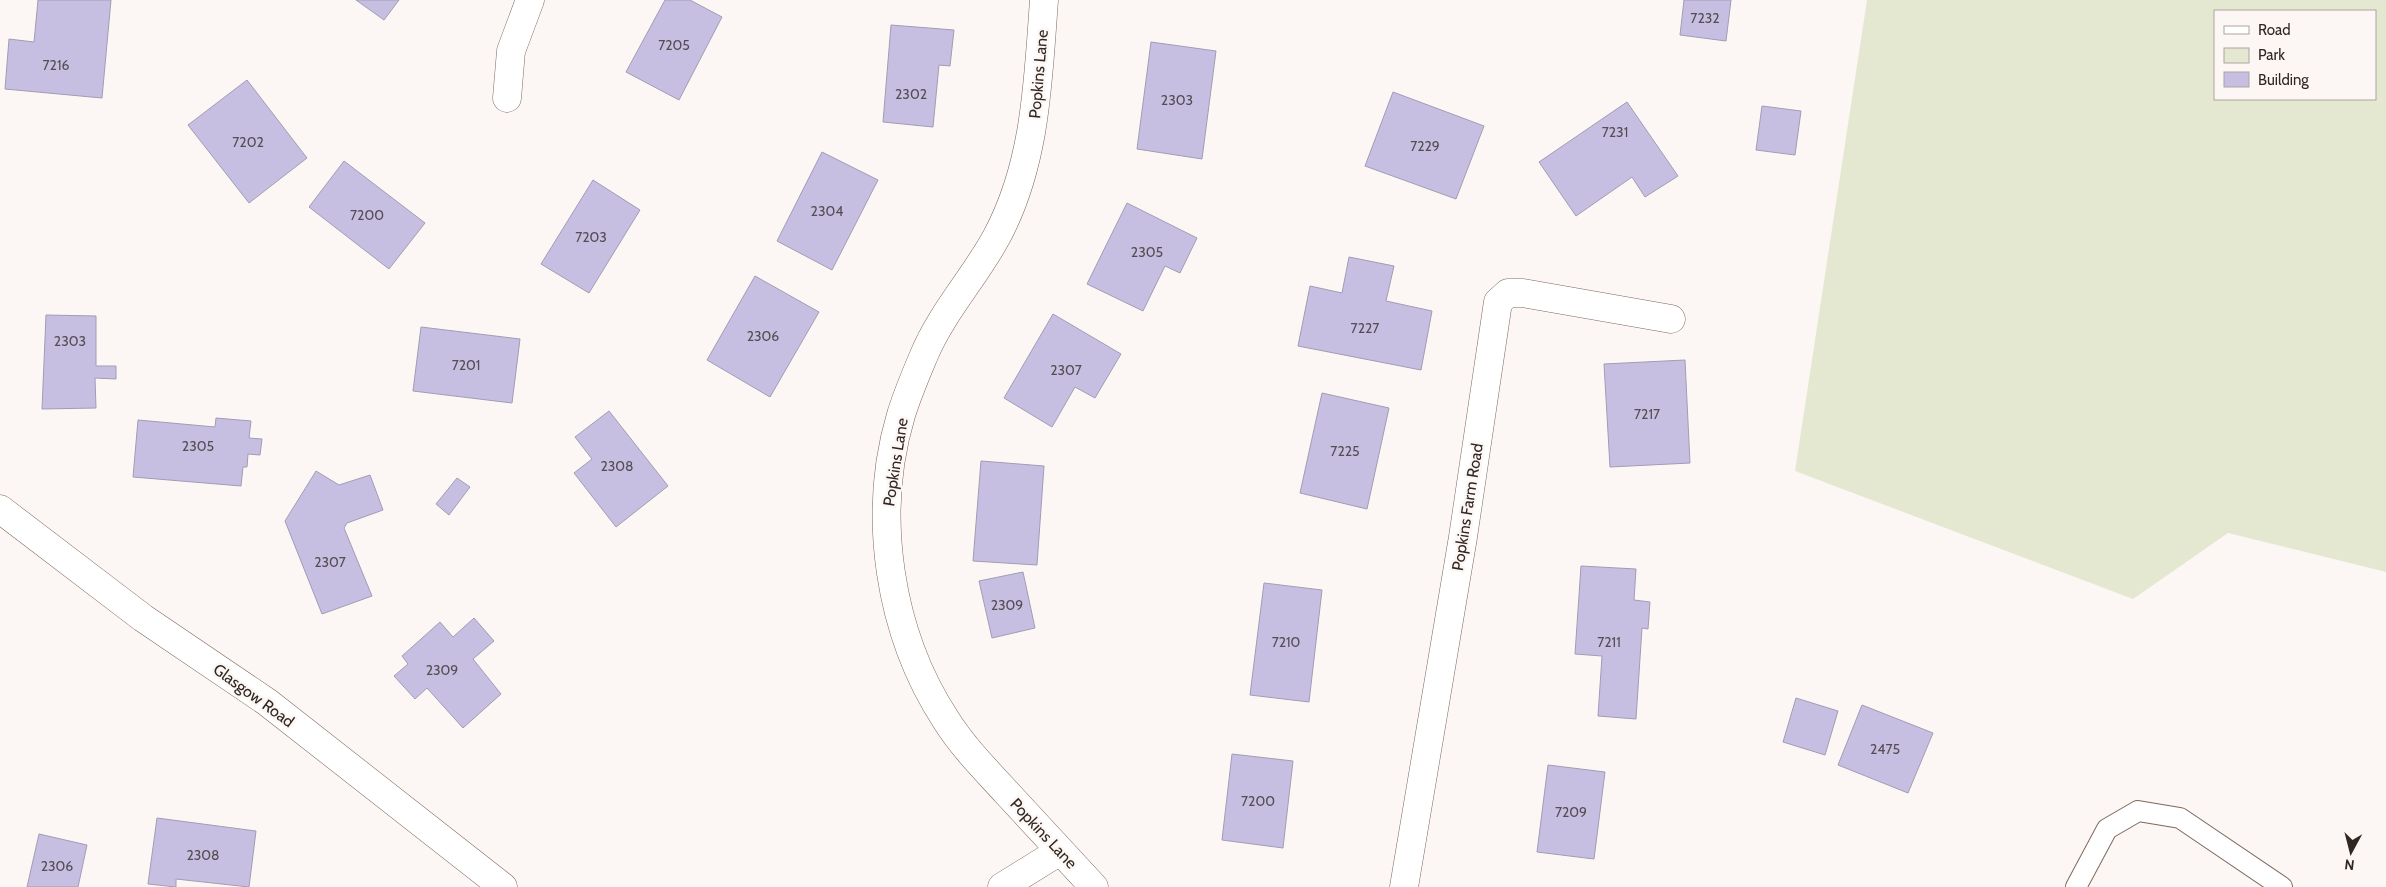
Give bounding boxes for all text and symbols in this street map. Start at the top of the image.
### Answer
house number: 7232 [1690,9,1720,27]
legend [2214,10,2376,100]
text: Road [2258,21,2291,39]
street label: Popkins Lane [1025,29,1052,119]
house number: 7205 [658,36,690,54]
text: Park [2258,46,2285,64]
house number: 7216 [43,56,69,74]
text: Building [2258,71,2309,89]
house number: 2302 [895,85,927,103]
house number: 2303 [1161,91,1193,109]
house number: 7231 [1602,123,1628,141]
house number: 7202 [232,133,264,151]
house number: 7229 [1410,137,1440,155]
house number: 2304 [811,202,843,220]
house number: 7200 [350,206,384,224]
house number: 7203 [575,228,607,246]
house number: 2305 [1131,243,1163,261]
house number: 7227 [1351,319,1379,337]
house number: 2306 [747,327,779,345]
house number: 2303 [54,332,86,350]
house number: 7201 [452,356,480,374]
house number: 2307 [1050,361,1082,379]
house number: 7217 [1634,405,1660,423]
street label: Popkins Lane [879,417,912,508]
house number: 2305 [182,437,214,455]
house number: 7225 [1330,442,1360,460]
street label: Popkins Farm Road [1448,442,1487,572]
house number: 2308 [600,457,634,475]
house number: 2307 [314,553,346,571]
house number: 2309 [991,596,1023,614]
house number: 7210 [1272,633,1301,651]
house number: 7211 [1597,633,1621,651]
street label: Glasgow Road [210,660,298,731]
house number: 2309 [426,661,458,679]
house number: 2475 [1870,740,1900,758]
house number: 7200 [1241,792,1275,810]
street label: Popkins Lane [1006,794,1081,872]
house number: 7209 [1555,803,1587,821]
north arrow [2326,827,2376,877]
house number: 2308 [186,846,220,864]
text: N [2343,855,2355,874]
house number: 2306 [41,857,73,875]

